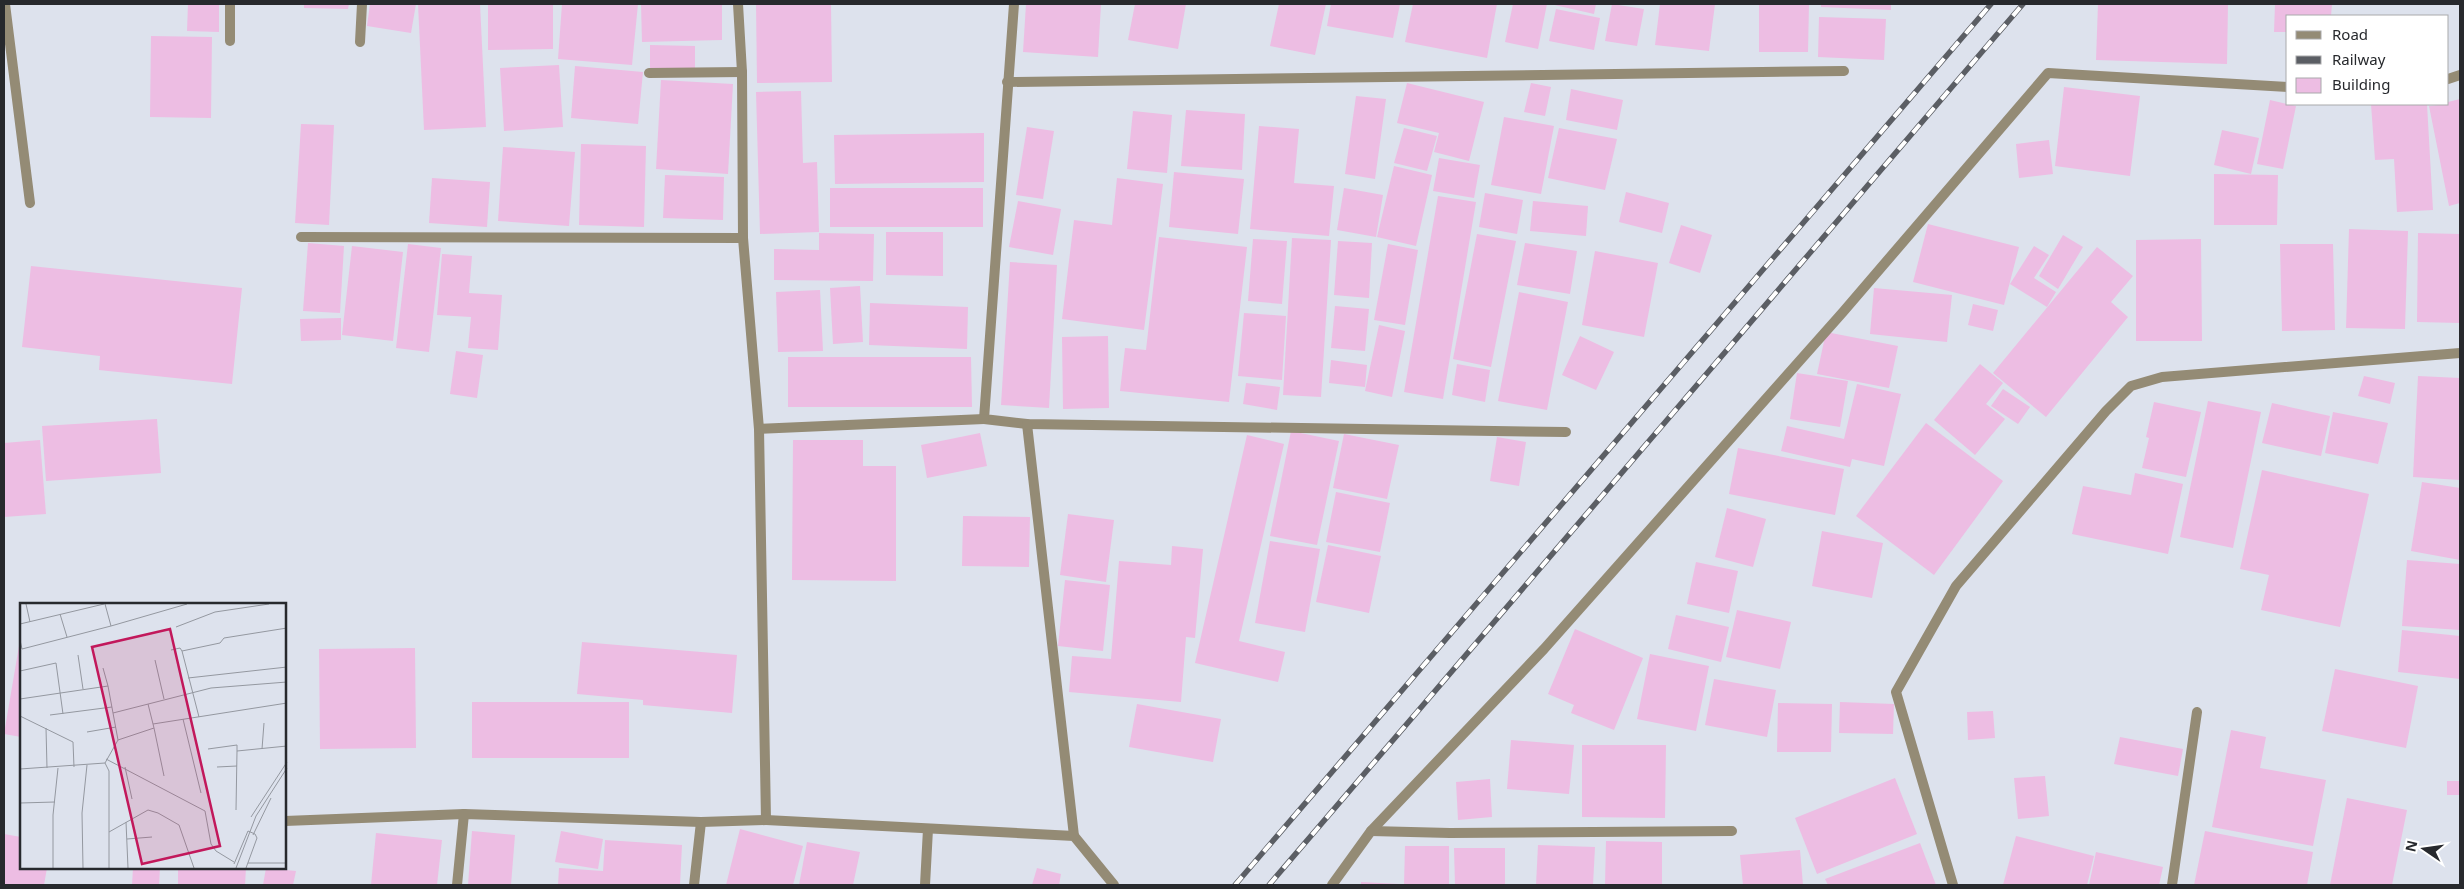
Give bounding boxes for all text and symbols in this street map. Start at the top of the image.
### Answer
legend [2286,15,2449,105]
text: Road [2332,24,2368,44]
text: Railway [2332,49,2386,69]
text: Building [2332,74,2390,94]
inset map [20,603,286,869]
north arrow [2399,824,2449,874]
text: N [2400,838,2421,854]

